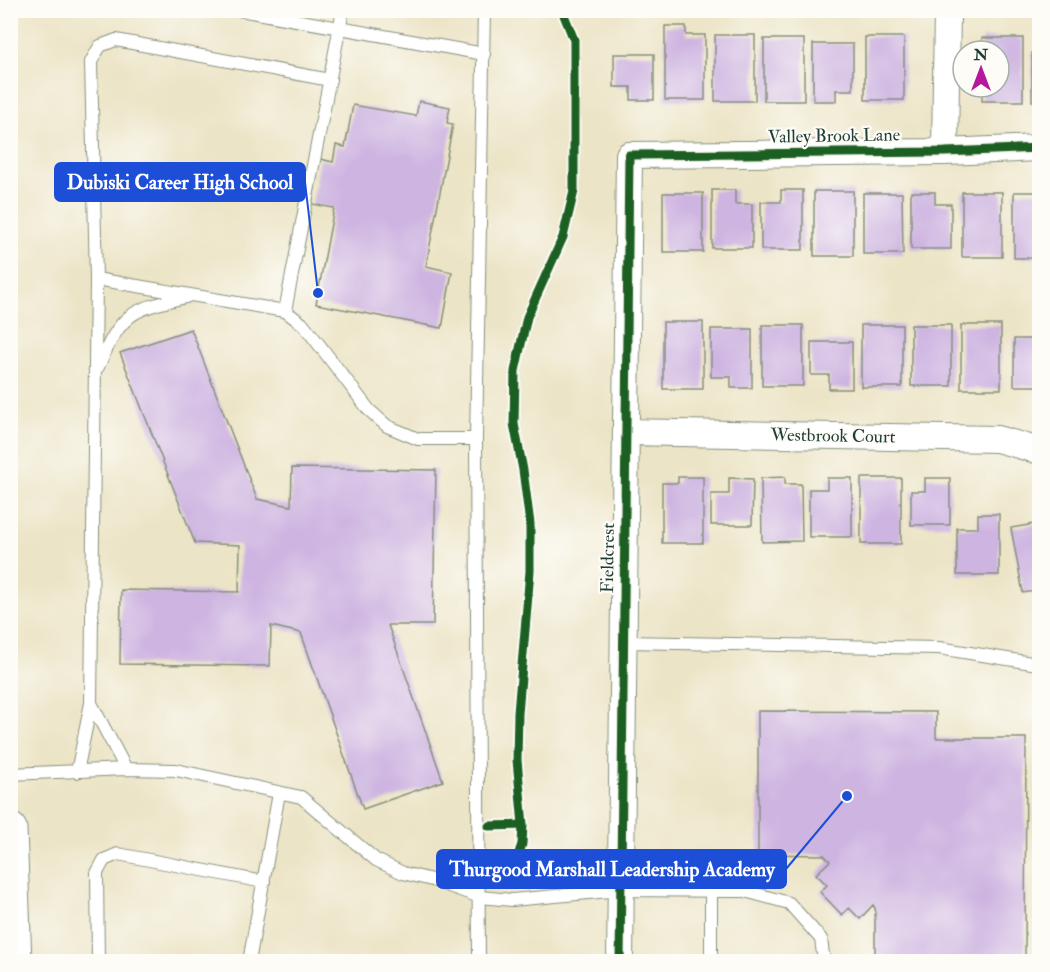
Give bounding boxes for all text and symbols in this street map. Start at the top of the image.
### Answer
north arrow [951,39,1011,99]
text: N [973,45,989,65]
street label: Valley Brook Lane [768,123,901,149]
callout: Dubiski Career High School [55,163,305,201]
text: Dubiski Career High School [67,170,294,196]
street label: Westbrook Court [769,423,896,449]
street label: Fieldcrest [596,523,620,593]
callout: Thurgood Marshall Leadership Academy [437,850,786,888]
text: Thurgood Marshall Leadership Academy [448,857,776,883]

